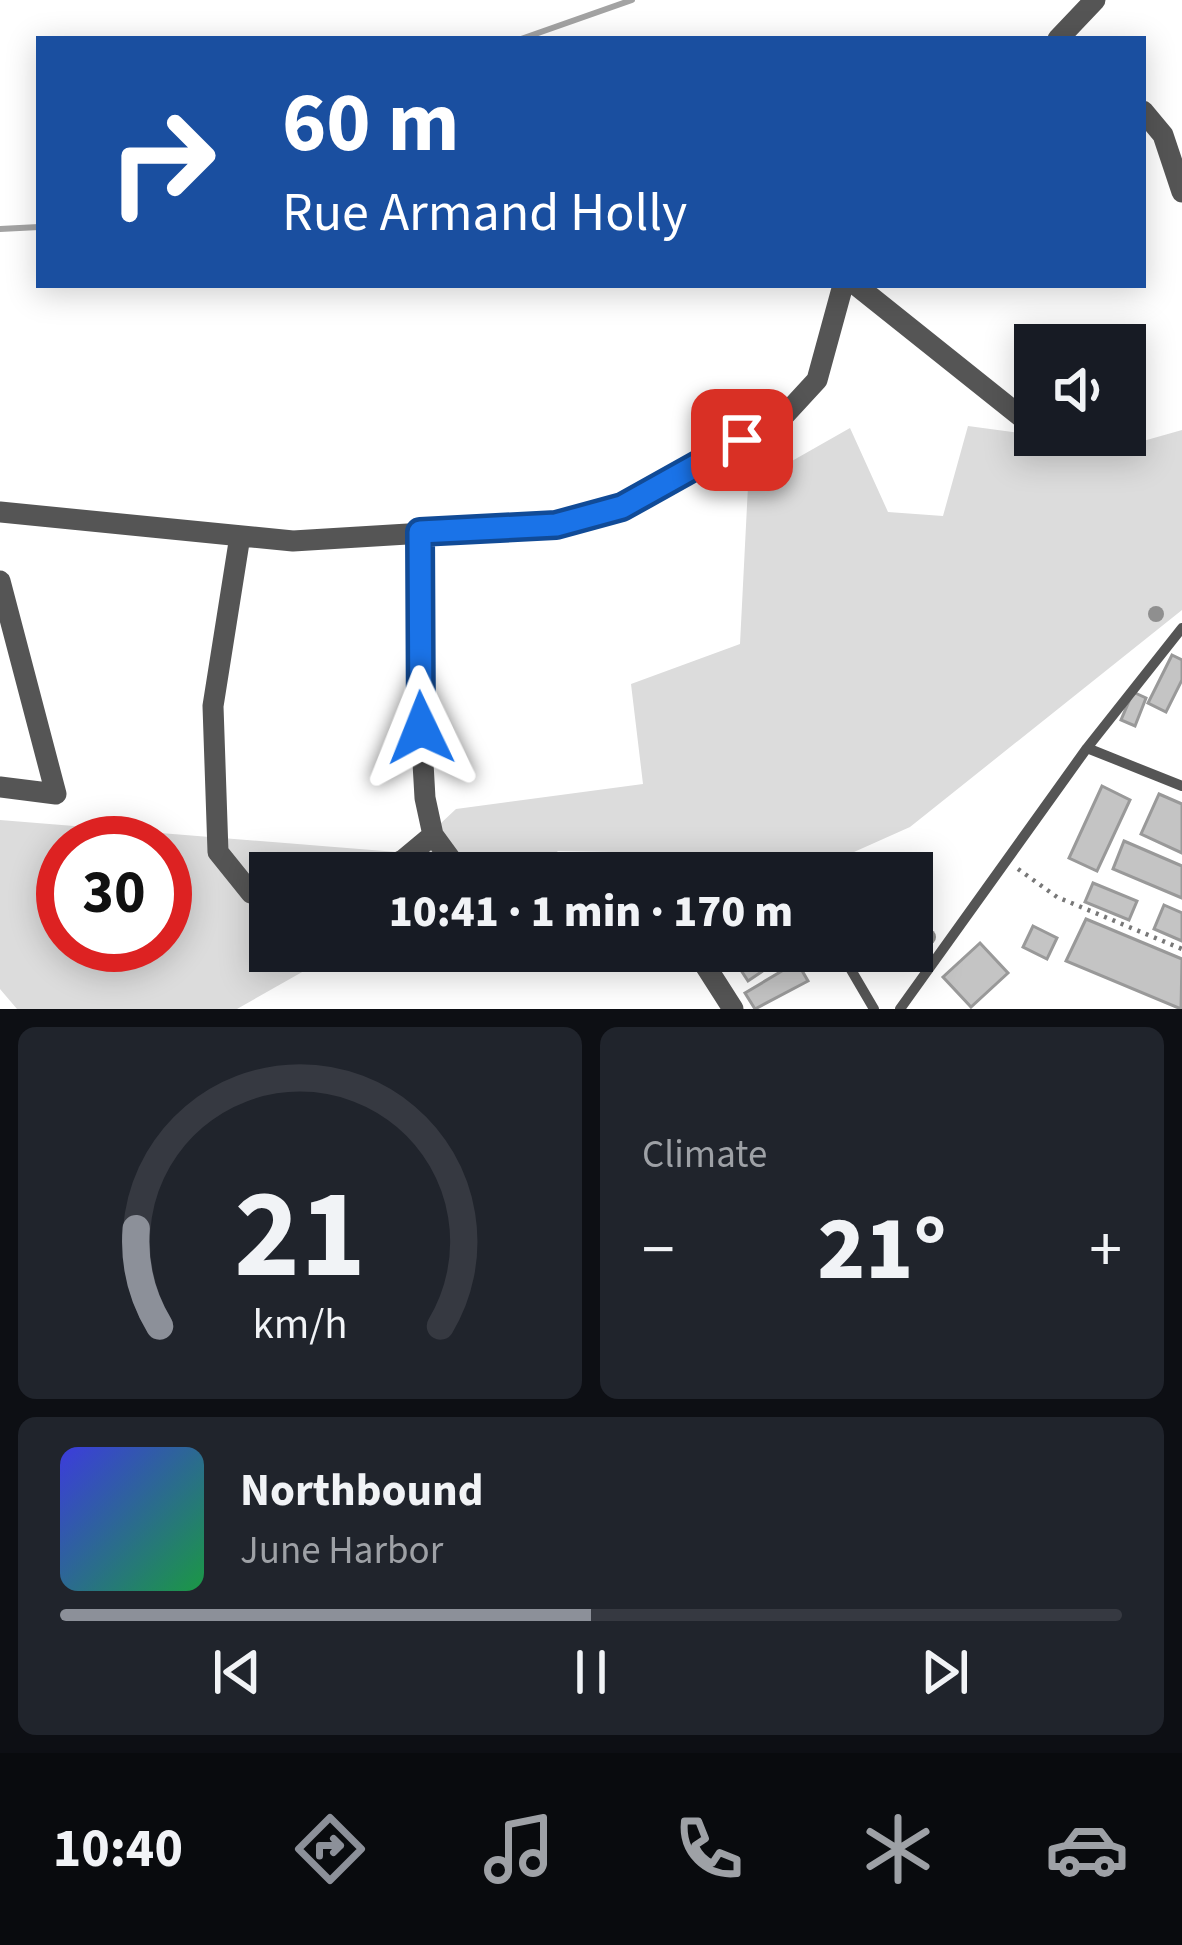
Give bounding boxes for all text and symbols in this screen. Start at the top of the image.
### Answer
text: 60 m [282,64,460,184]
icon: right [84,84,240,240]
text: Rue Armand Holly [282,175,687,252]
map controls [1014,324,1146,456]
button: sound [1014,324,1146,456]
pin [691,389,793,491]
icon: arrive [709,407,775,473]
position arrow [358,665,484,791]
speed limit sign: 30 [36,816,192,972]
text: 10:41 · 1 min · 170 m [389,880,793,944]
text: Climate [642,1127,767,1183]
text: 21 [234,1147,366,1325]
text: 21° [817,1186,947,1314]
text: − [642,1203,675,1297]
text: + [1089,1203,1122,1297]
text: km/h [252,1294,348,1355]
text: Northbound [240,1459,484,1523]
text: June Harbor [240,1523,443,1579]
icon: previous [204,1639,270,1705]
icon: pause [558,1639,624,1705]
icon: next [912,1639,978,1705]
icon: directions [288,1807,372,1891]
icon: music [477,1807,561,1891]
icon: phone [667,1807,751,1891]
icon: climate [856,1807,940,1891]
icon: car [1045,1807,1129,1891]
text: 10:40 [53,1811,183,1888]

